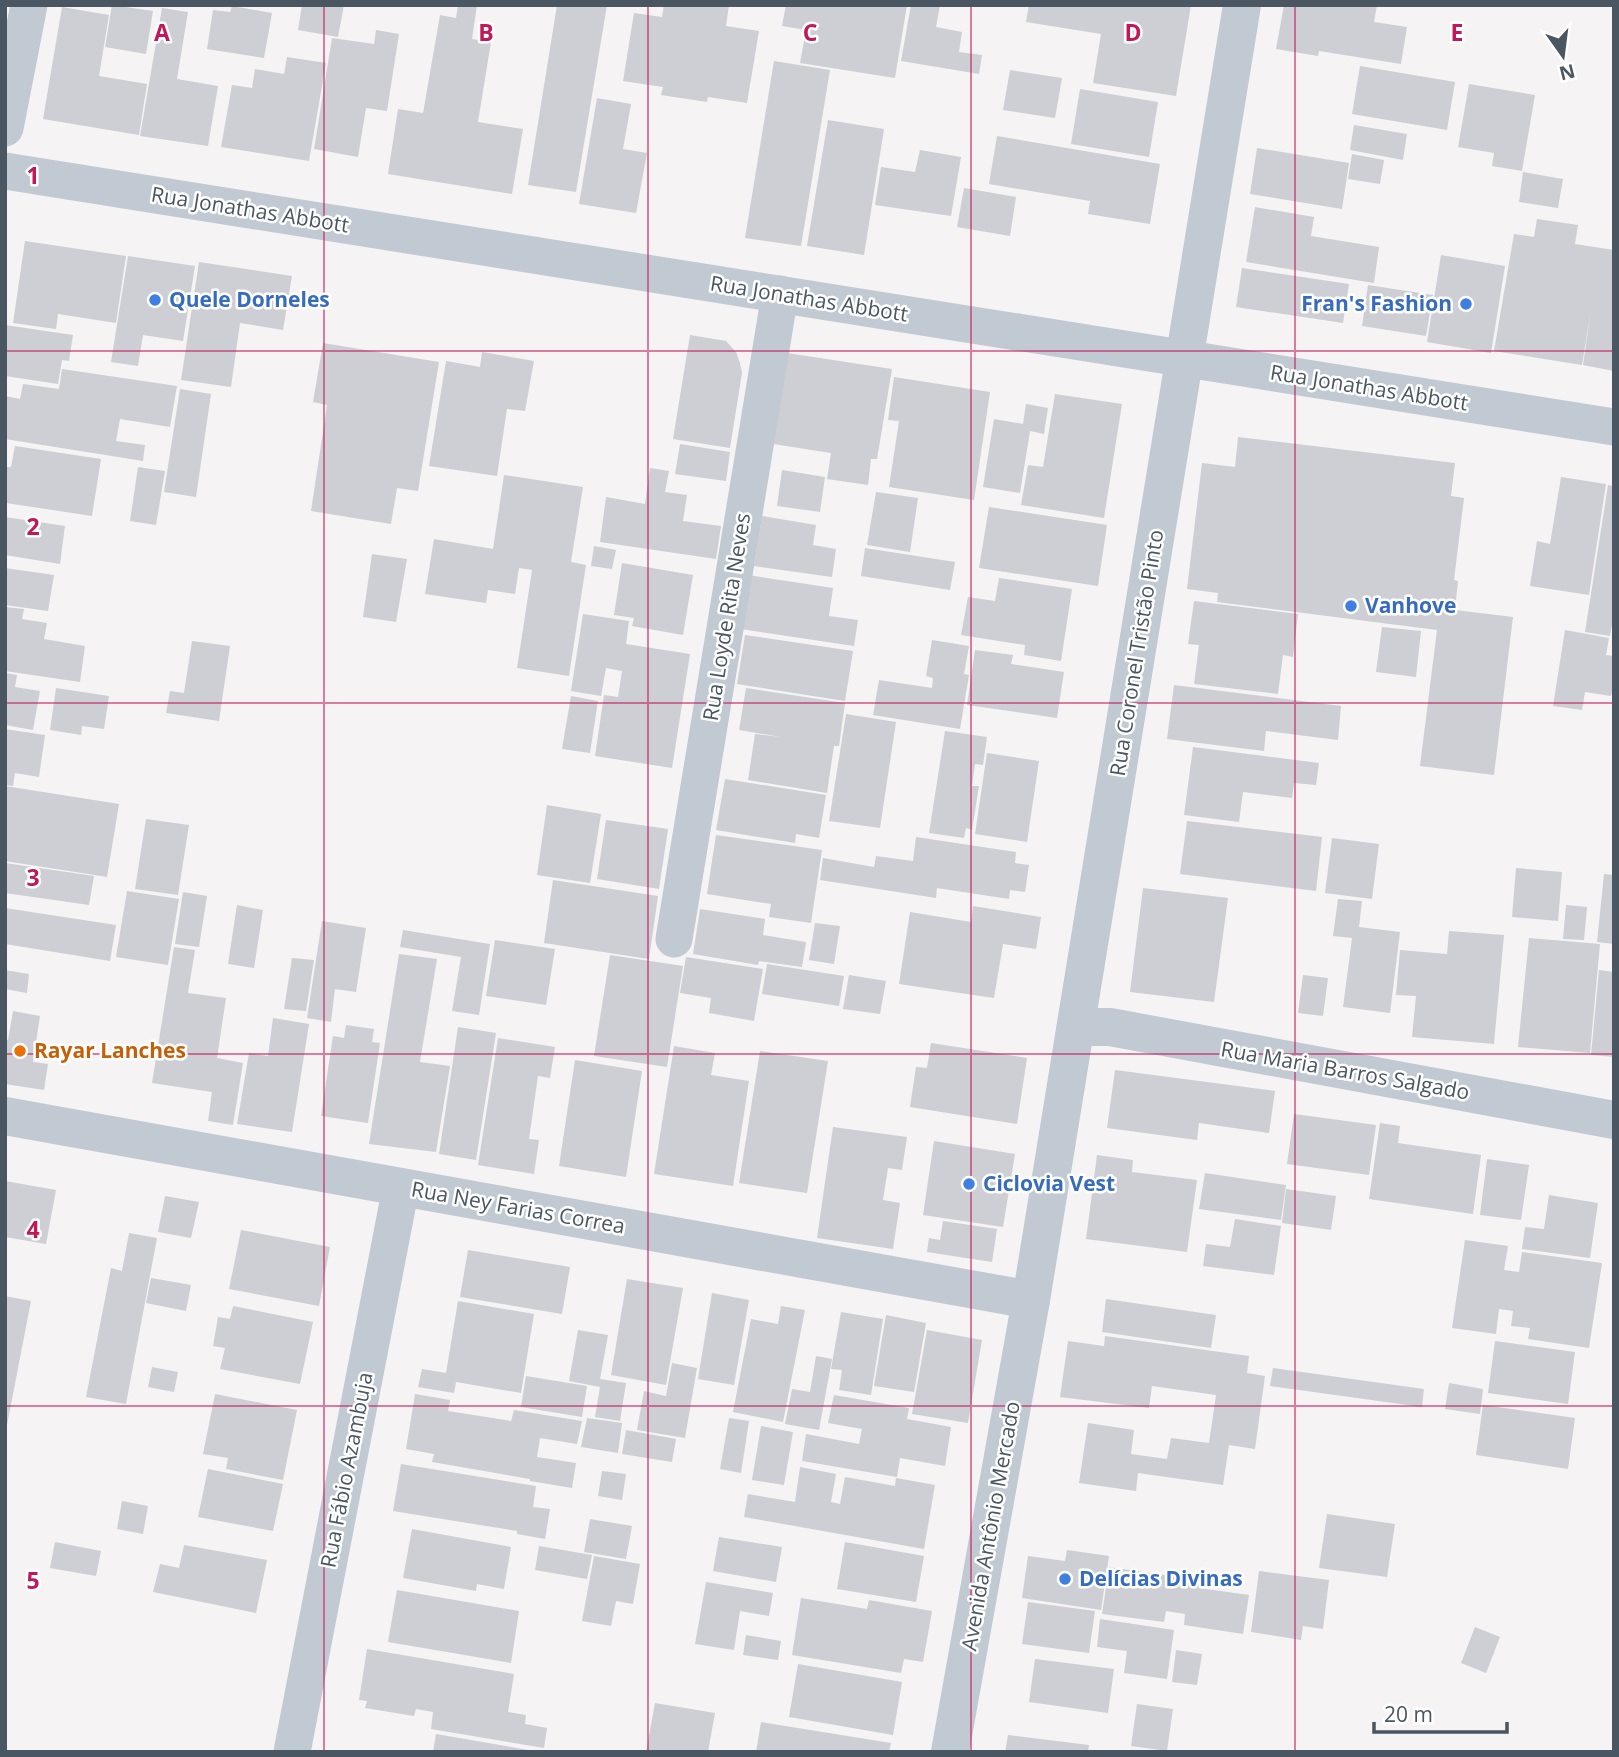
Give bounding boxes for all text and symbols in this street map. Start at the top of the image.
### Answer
text: A [154,16,170,48]
text: B [478,16,494,48]
text: C [803,16,817,48]
text: D [1124,16,1142,48]
text: E [1451,16,1463,48]
north arrow [1528,21,1598,91]
text: N [1556,58,1578,87]
text: 1 [26,159,40,191]
street label: Rua Jonathas Abbott [149,180,351,238]
street label: Rua Jonathas Abbott [708,269,910,327]
place label: Quele Dorneles [169,285,330,313]
place label: Fran's Fashion [1301,289,1452,317]
marker: Quele Dorneles [147,292,163,308]
marker: Fran's Fashion [1458,296,1474,312]
street label: Rua Jonathas Abbott [1268,358,1470,416]
text: 2 [26,510,40,542]
street label: Rua Loyde Rita Neves [696,511,756,723]
street label: Rua Coronel Tristão Pinto [1103,528,1169,778]
place label: Vanhove [1365,591,1456,619]
marker: Vanhove [1343,598,1359,614]
text: 3 [26,861,40,893]
street label: Rua Maria Barros Salgado [1219,1034,1472,1106]
place label: Rayar Lanches [34,1036,186,1064]
marker: Rayar Lanches [12,1043,28,1059]
place label: Ciclovia Vest [983,1169,1115,1197]
street label: Rua Ney Farias Correa [409,1174,627,1240]
marker: Ciclovia Vest [961,1176,977,1192]
text: 4 [26,1213,40,1245]
street label: Rua Fábio Azambuja [313,1370,379,1570]
street label: Avenida Antônio Mercado [954,1399,1026,1653]
text: 5 [26,1564,40,1596]
place label: Delícias Divinas [1079,1564,1243,1592]
marker: Delícias Divinas [1057,1571,1073,1587]
scale bar [1374,1690,1507,1734]
text: 20 m [1384,1700,1433,1728]

